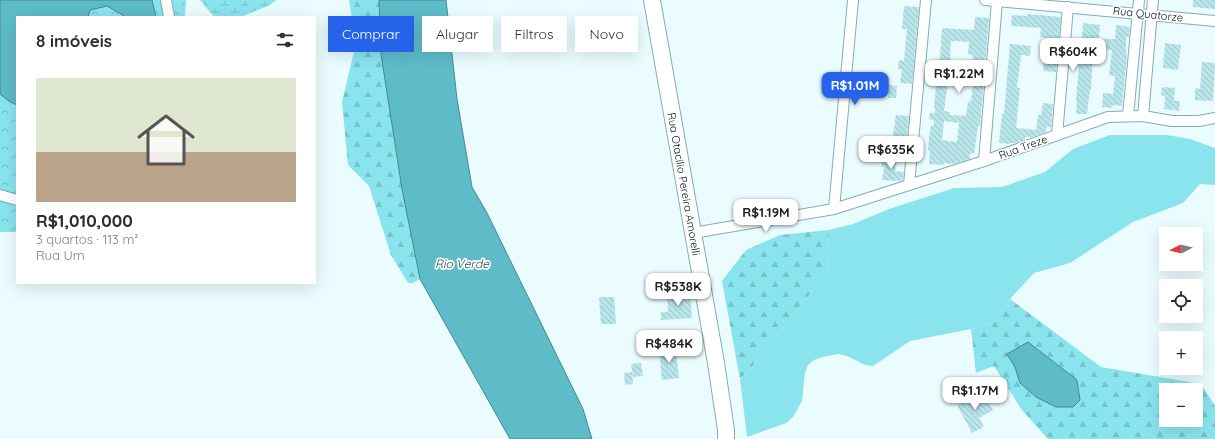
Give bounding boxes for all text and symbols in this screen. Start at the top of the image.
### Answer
street label: Rua Quatorze [1112,3,1184,25]
chip: Comprar [328,16,414,52]
chip: Alugar [422,16,493,52]
chip: Filtros [501,16,567,52]
chip: Novo [575,16,638,52]
icon: filters [274,29,296,51]
text: 8 imóveis [36,30,112,51]
pin: R$604K [1040,38,1106,72]
text: R$604K [1049,43,1097,59]
pin: R$1.22M [922,60,996,94]
text: R$1.22M [934,65,984,81]
pin: R$1.01M [818,72,892,106]
text: R$1.01M [831,77,879,93]
icon: home [130,104,202,176]
street label: Rua Otacilio Pereira Amorelli [665,111,703,257]
street label: Rua Treze [997,132,1049,162]
pin: R$635K [858,136,924,170]
text: R$635K [868,141,914,157]
pin: R$1.19M [729,199,803,233]
text: R$1.19M [742,204,790,220]
text: R$1,010,000 [36,210,133,231]
north arrow [1159,227,1203,271]
map controls [1159,227,1203,427]
text: 3 quartos · 113 m² [36,231,138,247]
text: Rua Um [36,247,85,263]
water label: Rio Verde [435,256,490,271]
pin: R$538K [645,273,711,307]
text: R$538K [655,278,701,294]
button: locate [1159,279,1203,323]
pin: R$484K [636,330,702,364]
button: + [1159,331,1203,375]
text: R$484K [645,335,693,351]
pin: R$1.17M [938,377,1012,411]
text: R$1.17M [951,382,999,398]
button: − [1159,383,1203,427]

